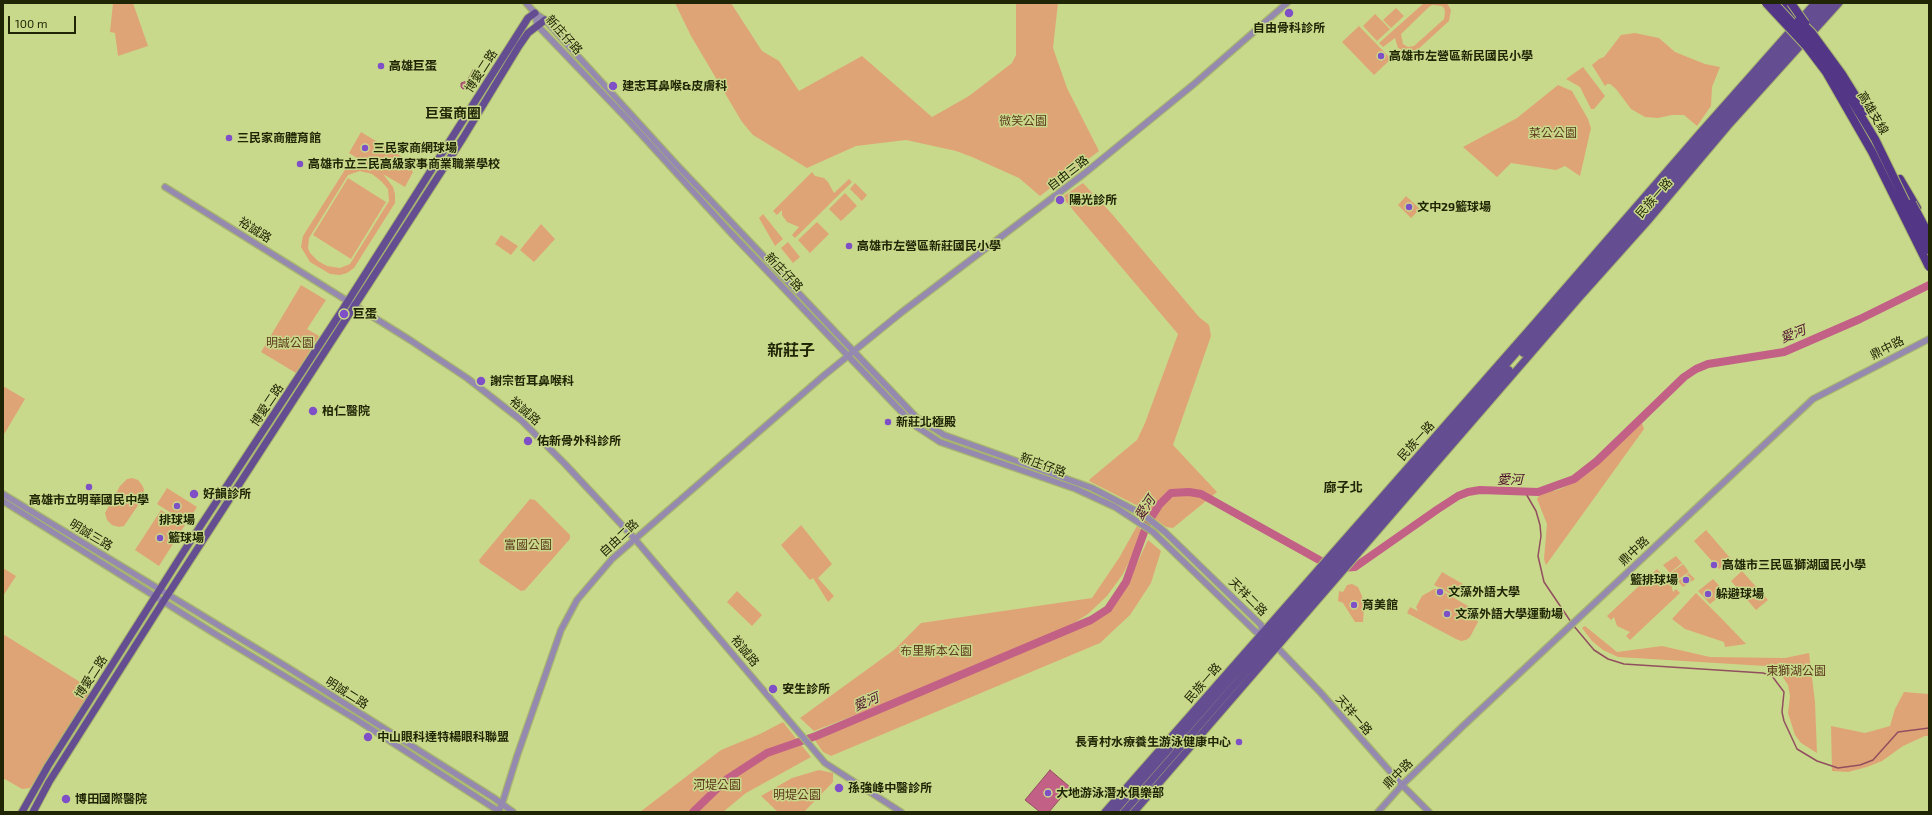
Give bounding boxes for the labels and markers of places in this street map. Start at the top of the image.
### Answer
marker: 自由骨科診所 [1283,7,1295,19]
place label: 自由骨科診所 [1253,21,1325,35]
place label: 高雄市左營區新民國民小學 [1389,49,1533,63]
marker: 高雄市左營區新民國民小學 [1376,51,1386,61]
place label: 高雄巨蛋 [389,59,437,73]
marker: 高雄巨蛋 [376,61,386,71]
place label: 建志耳鼻喉&皮膚科 [622,79,727,93]
marker: 建志耳鼻喉&皮膚科 [607,80,619,92]
place label: 三民家商體育館 [237,131,321,145]
marker: 三民家商體育館 [224,133,234,143]
place label: 三民家商網球場 [373,141,457,155]
marker: 三民家商網球場 [360,143,370,153]
place label: 高雄市立三民高級家事商業職業學校 [308,157,500,171]
marker: 高雄市立三民高級家事商業職業學校 [295,159,305,169]
place label: 陽光診所 [1069,193,1117,207]
marker: 陽光診所 [1054,194,1066,206]
place label: 文中29籃球場 [1417,200,1491,214]
marker: 文中29籃球場 [1404,202,1414,212]
place label: 高雄市左營區新莊國民小學 [857,239,1001,253]
marker: 高雄市左營區新莊國民小學 [844,241,854,251]
place label: 巨蛋 [353,307,377,321]
marker: 巨蛋 [338,308,350,320]
place label: 謝宗哲耳鼻喉科 [490,374,574,388]
marker: 謝宗哲耳鼻喉科 [475,375,487,387]
place label: 柏仁醫院 [322,404,370,418]
marker: 柏仁醫院 [307,405,319,417]
place label: 新莊北極殿 [896,415,956,429]
marker: 新莊北極殿 [883,417,893,427]
place label: 佑新骨外科診所 [537,434,621,448]
marker: 佑新骨外科診所 [522,435,534,447]
marker: 高雄市立明華國民中學 [84,482,94,492]
place label: 好韻診所 [203,487,251,501]
marker: 好韻診所 [188,488,200,500]
place label: 高雄市立明華國民中學 [29,493,149,507]
marker: 排球場 [172,501,182,511]
place label: 排球場 [159,513,195,527]
place label: 籃球場 [168,531,204,545]
marker: 籃球場 [155,533,165,543]
place label: 高雄市三民區獅湖國民小學 [1722,558,1866,572]
marker: 高雄市三民區獅湖國民小學 [1709,560,1719,570]
place label: 籃排球場 [1630,573,1678,587]
marker: 籃排球場 [1681,575,1691,585]
place label: 文藻外語大學 [1448,585,1520,599]
marker: 文藻外語大學 [1435,587,1445,597]
place label: 躲避球場 [1716,587,1764,601]
marker: 躲避球場 [1703,589,1713,599]
place label: 育美館 [1362,598,1398,612]
marker: 育美館 [1349,600,1359,610]
place label: 文藻外語大學運動場 [1455,607,1563,621]
marker: 文藻外語大學運動場 [1442,609,1452,619]
place label: 安生診所 [782,682,830,696]
marker: 安生診所 [767,683,779,695]
place label: 中山眼科達特楊眼科聯盟 [377,730,509,744]
marker: 中山眼科達特楊眼科聯盟 [362,731,374,743]
place label: 長青村水療養生游泳健康中心 [1075,735,1231,749]
marker: 長青村水療養生游泳健康中心 [1234,737,1244,747]
place label: 孫強峰中醫診所 [848,781,932,795]
marker: 孫強峰中醫診所 [833,782,845,794]
place label: 大地游泳潛水俱樂部 [1056,786,1164,800]
marker: 大地游泳潛水俱樂部 [1043,788,1053,798]
place label: 博田國際醫院 [75,792,147,806]
marker: 博田國際醫院 [60,793,72,805]

